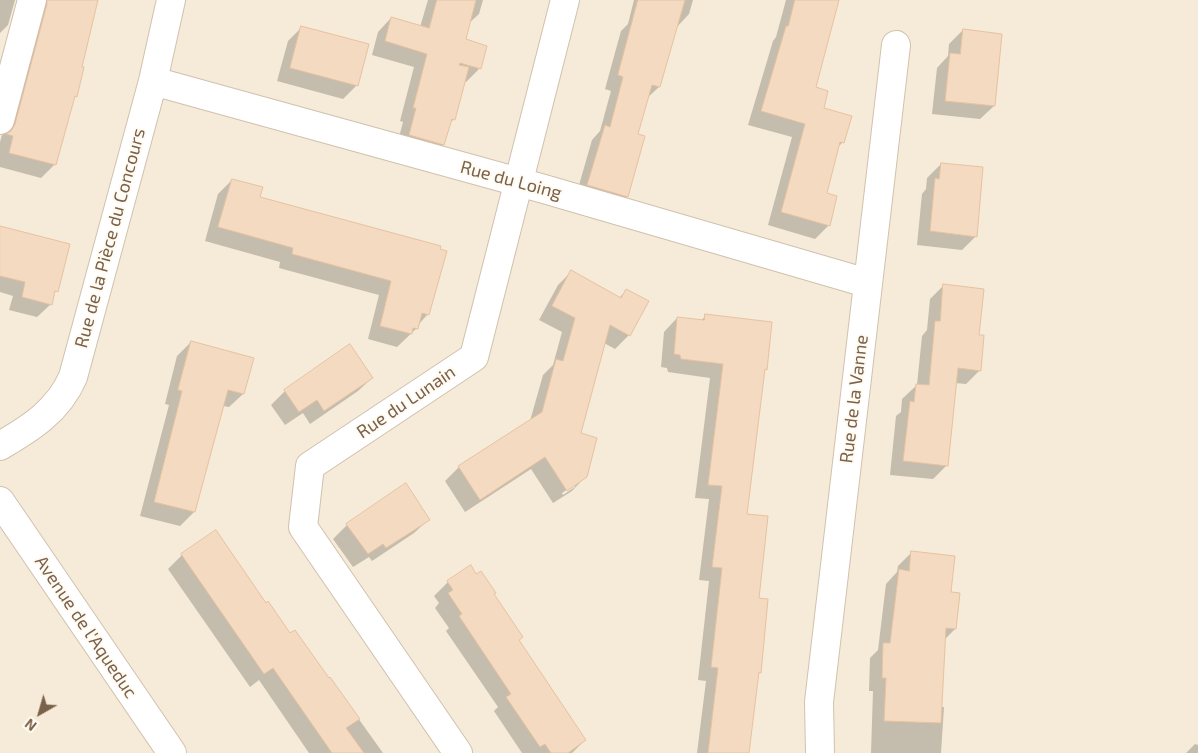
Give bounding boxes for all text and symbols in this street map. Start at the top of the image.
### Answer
street label: Rue de la Pièce du Concours [70,126,150,350]
street label: Rue du Loing [458,156,564,204]
street label: Rue de la Vanne [835,334,873,464]
street label: Rue du Lunain [353,361,459,443]
street label: Avenue de l'Aqueduc [30,552,142,702]
north arrow [15,688,65,738]
text: N [21,715,40,735]

